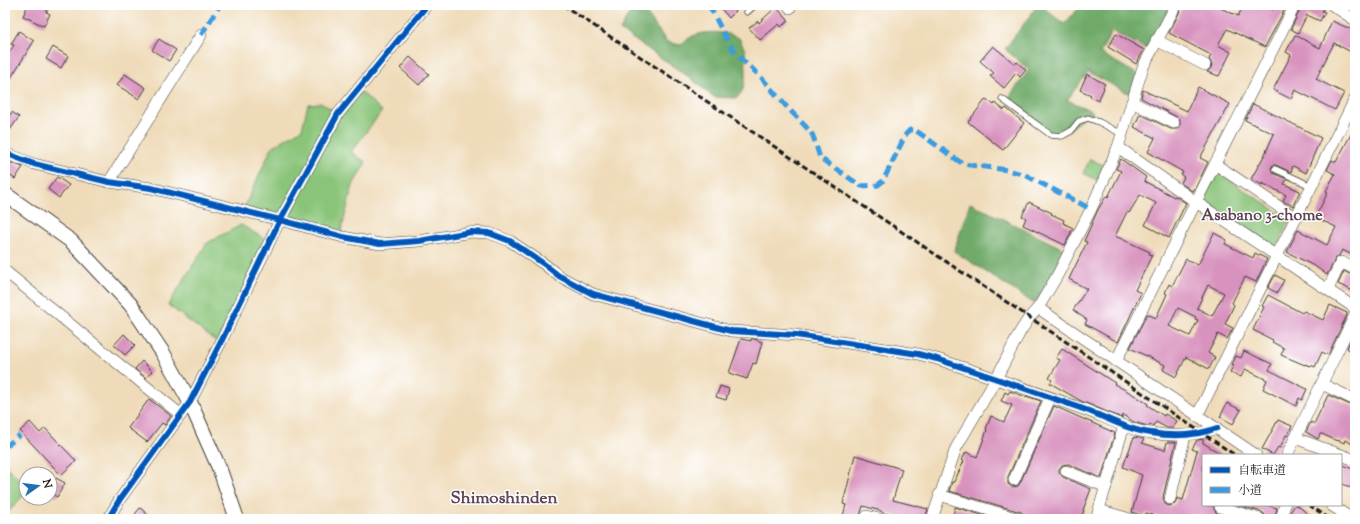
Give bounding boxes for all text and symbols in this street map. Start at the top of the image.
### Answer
district label: Asabano 3-chome [1201,205,1323,228]
legend [1202,454,1342,506]
text: 自転車道 [1238,462,1286,480]
north arrow [18,466,58,506]
text: N [38,477,56,490]
text: 小道 [1238,482,1262,500]
district label: Shimoshinden [451,487,558,511]

